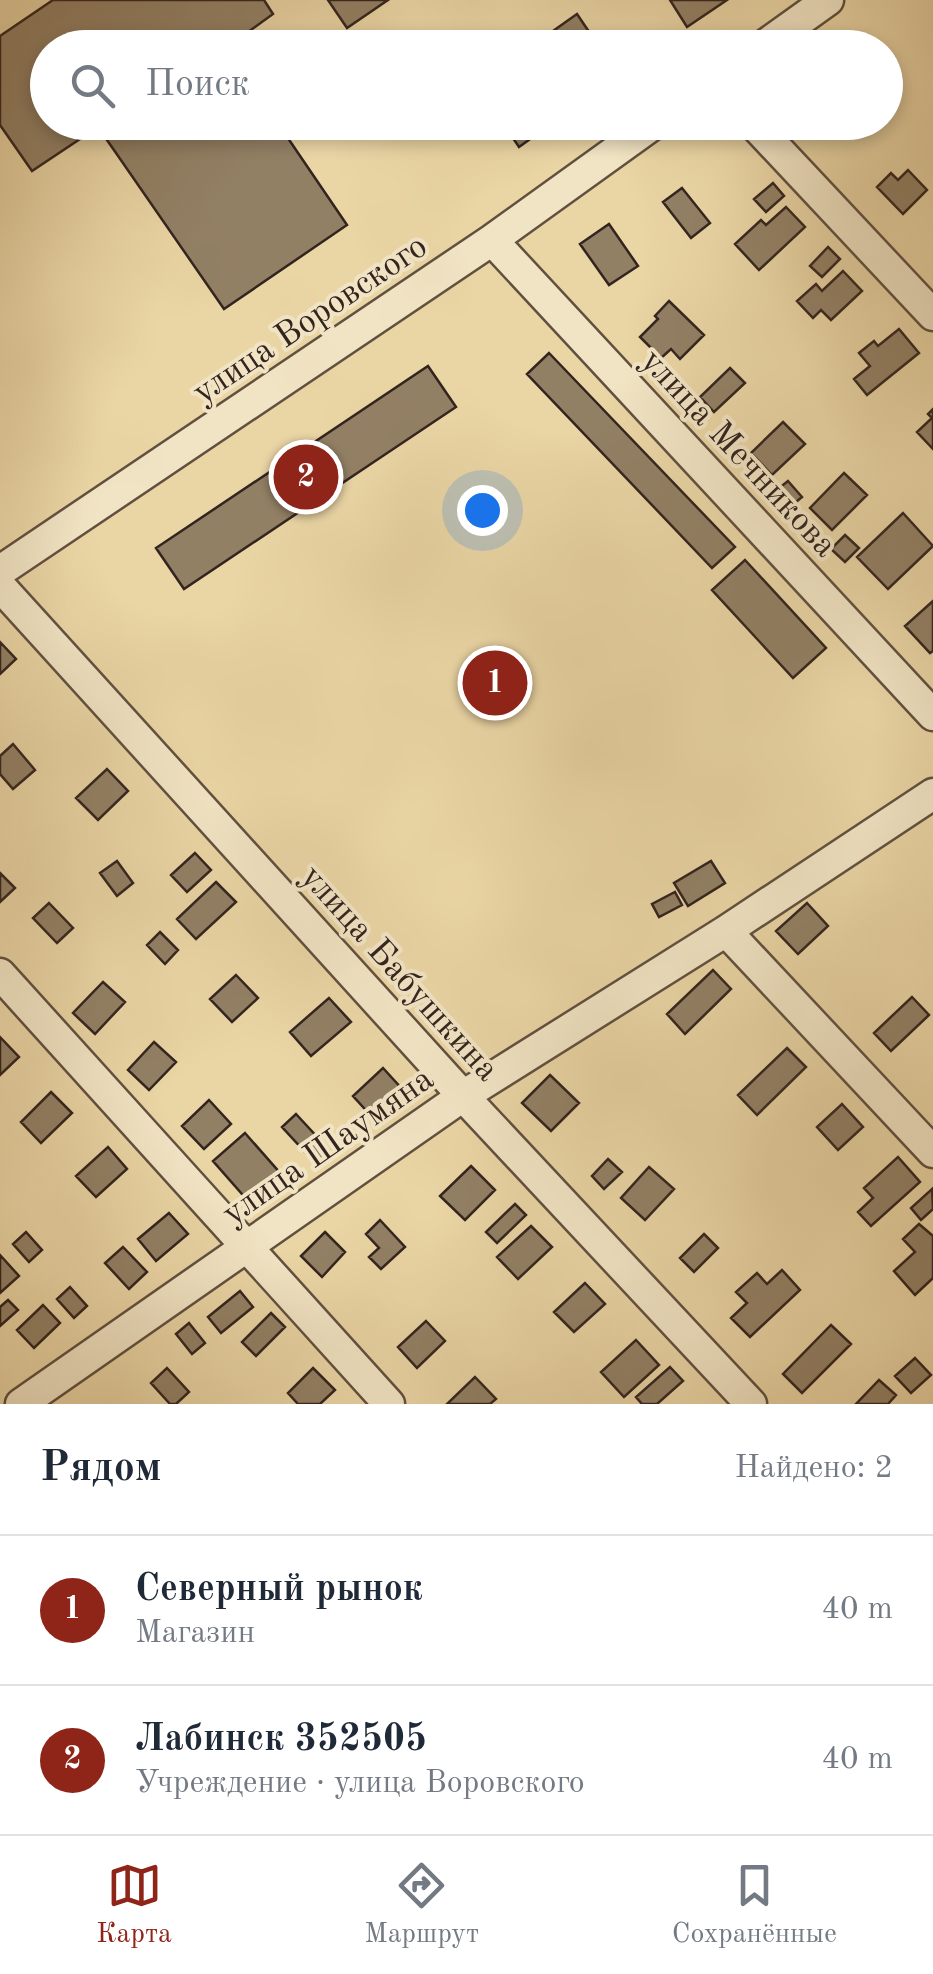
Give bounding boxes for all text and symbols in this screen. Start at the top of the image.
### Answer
search box [30,30,903,140]
icon: search [65,58,120,113]
text: Поиск [145,66,250,104]
street label: улица Воровского [187,229,434,411]
street label: улица Мечникова [634,343,843,564]
pin: 2 [274,440,338,514]
your location [457,485,508,536]
pin: 1 [462,646,528,720]
street label: улица Бабушкина [294,859,505,1088]
street label: улица Шаумяна [217,1061,440,1233]
text: Рядом [40,1448,162,1490]
text: Найдено: 2 [734,1453,893,1485]
text: Северный рынок [135,1571,423,1609]
text: 1 [63,1594,82,1626]
text: 40 m [822,1594,893,1626]
text: Магазин [135,1618,255,1650]
text: Лабинск 352505 [135,1721,427,1759]
text: 2 [63,1744,82,1776]
text: 40 m [822,1744,893,1776]
text: Учреждение · улица Воровского [135,1768,585,1800]
tab: Карта [96,1858,172,1953]
tab: Маршрут [364,1858,479,1953]
tab: Сохранённые [672,1858,837,1953]

